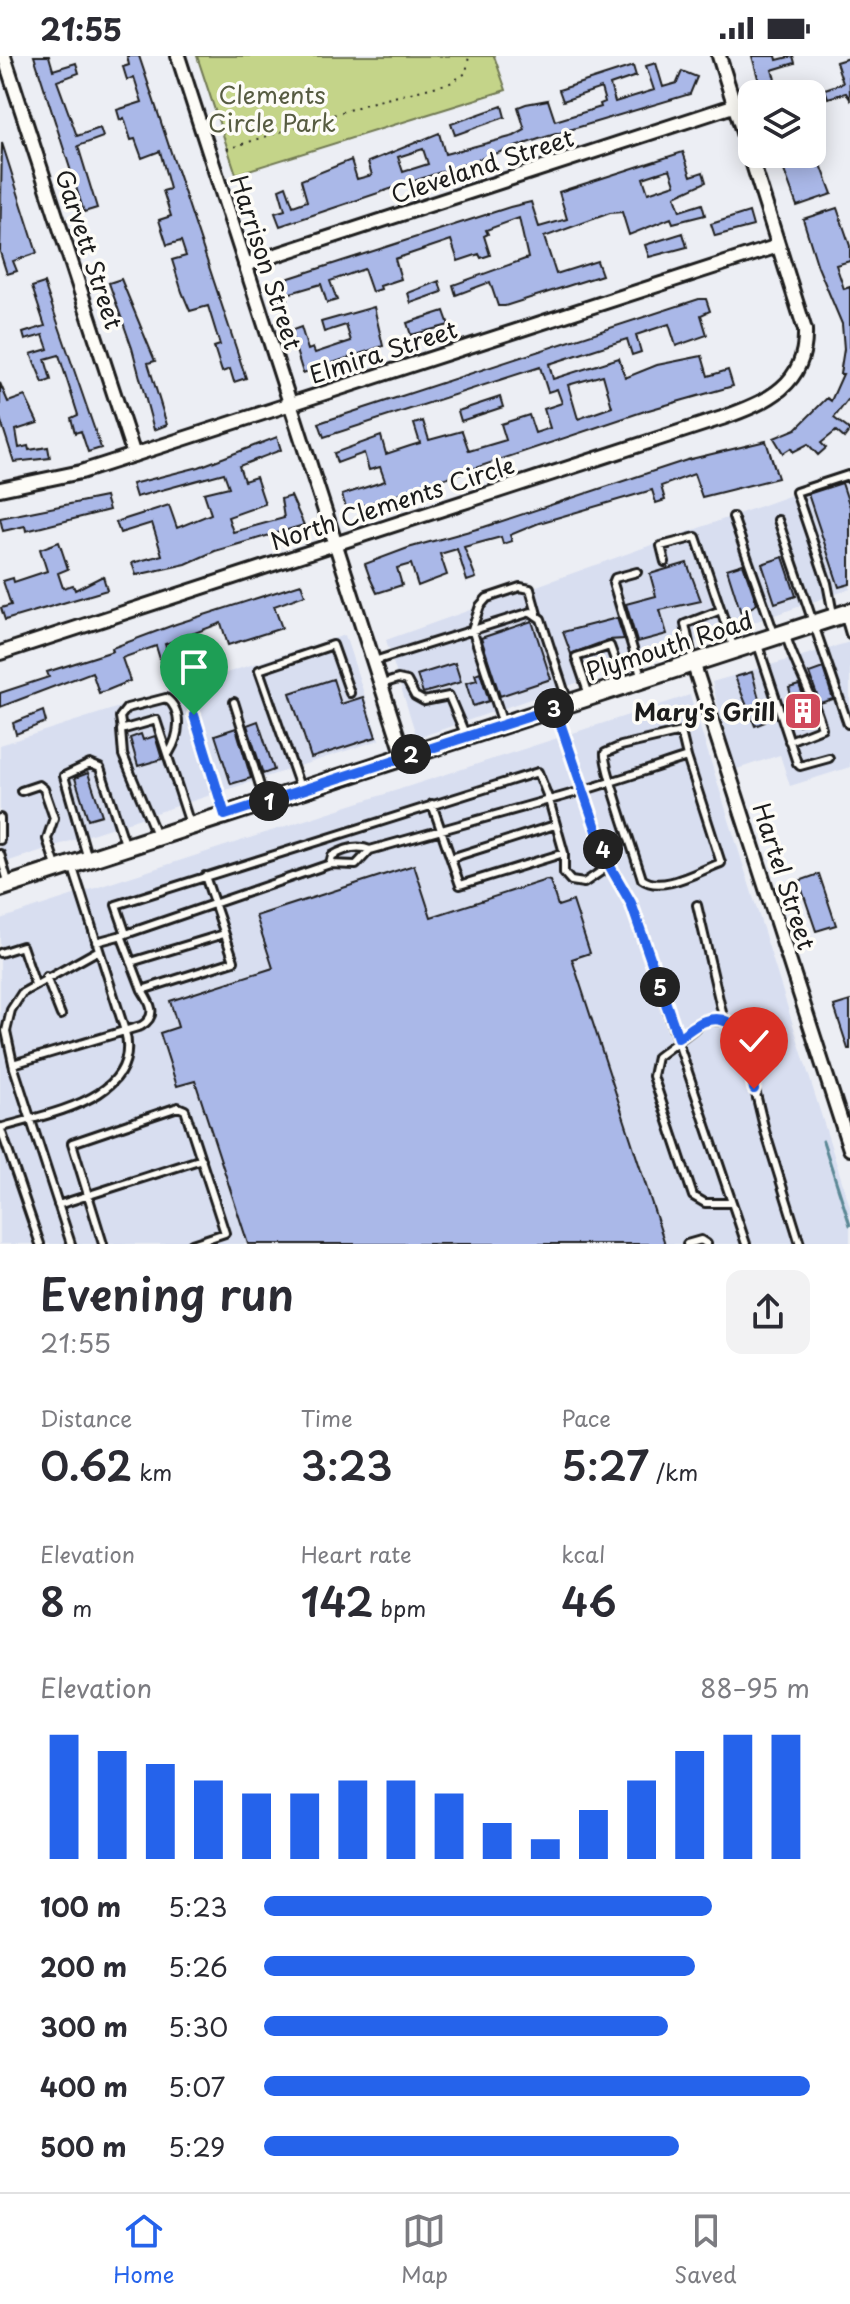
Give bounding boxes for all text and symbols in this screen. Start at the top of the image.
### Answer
text: 21:55 [40,6,122,51]
park label: Clements Circle Park [208,76,336,140]
map controls [738,80,826,168]
button: layers [738,80,826,168]
street label: Cleveland Street [386,118,578,212]
street label: Garvett Street [47,164,133,334]
street label: Harrison Street [222,170,312,354]
street label: Elmira Street [304,310,462,392]
street label: North Clements Circle [265,446,519,558]
street label: Plymouth Road [581,601,757,689]
pin [160,633,228,715]
icon: arrive [172,645,216,689]
pin: 3 [534,688,574,728]
building icon: Mary's Grill [782,690,824,732]
text: 3 [547,691,561,724]
place label: Mary's Grill [634,693,775,729]
pin: 2 [391,734,431,774]
text: 2 [403,737,419,770]
pin: 1 [249,781,289,821]
text: 1 [264,784,274,817]
street label: Hartel Street [744,798,826,954]
pin: 4 [583,829,623,869]
text: 4 [596,832,610,865]
pin: 5 [640,967,680,1007]
text: 5 [653,970,667,1003]
pin [720,1007,788,1089]
icon: check [732,1019,776,1063]
text: Evening run [40,1260,294,1326]
button: share [726,1270,810,1354]
text: 21:55 [40,1323,111,1362]
text: Distance [40,1401,132,1434]
text: Time [301,1401,353,1434]
text: Pace [561,1401,611,1434]
text: 0.62 [40,1434,132,1495]
text: 3:23 [301,1434,393,1495]
text: 5:27 [561,1434,649,1495]
text: km [132,1455,172,1488]
text: /km [649,1455,698,1488]
text: Elevation [40,1537,135,1570]
text: Heart rate [301,1537,412,1570]
text: kcal [561,1537,605,1570]
text: 8 [40,1570,65,1631]
text: 142 [301,1570,373,1631]
text: 46 [561,1570,617,1631]
text: m [65,1591,92,1624]
text: bpm [373,1591,426,1624]
text: Elevation [40,1668,152,1707]
text: 88–95 m [700,1668,810,1707]
text: 100 m [40,1887,121,1926]
text: 5:23 [168,1887,227,1926]
text: 200 m [40,1947,127,1986]
text: 5:26 [168,1947,228,1986]
text: 300 m [40,2007,128,2046]
text: 5:30 [168,2007,228,2046]
text: 400 m [40,2067,128,2106]
text: 5:07 [168,2067,225,2106]
text: 500 m [40,2127,126,2166]
text: 5:29 [168,2127,225,2166]
tab: Home [113,2209,174,2290]
tab: Map [401,2209,448,2290]
tab: Saved [674,2209,737,2290]

